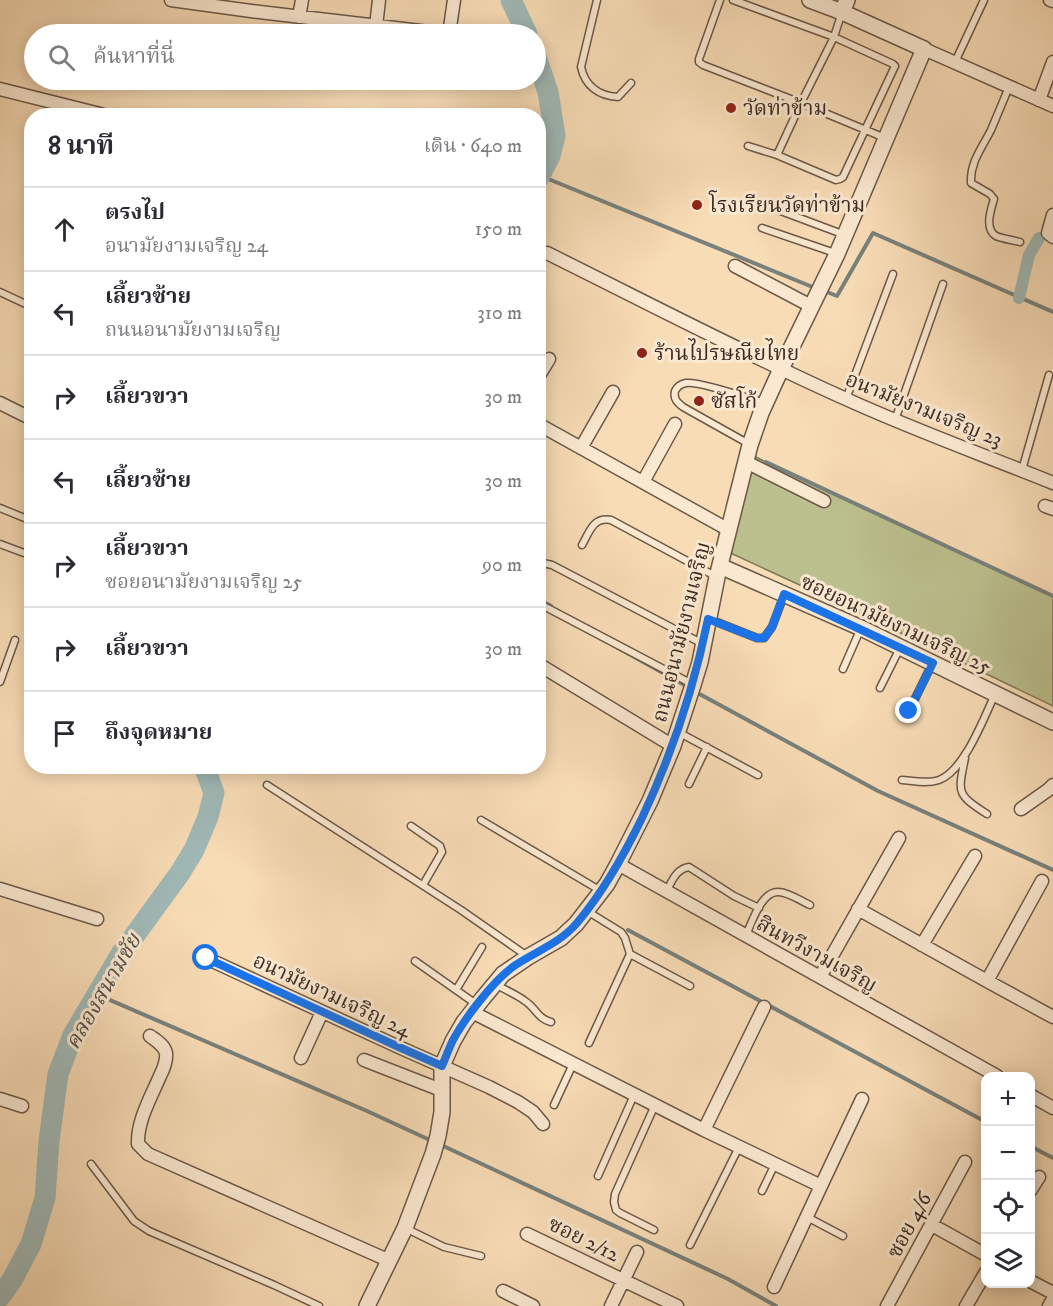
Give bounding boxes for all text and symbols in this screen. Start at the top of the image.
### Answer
search box [24,24,546,90]
icon: search [45,41,78,74]
text: ค้นหาที่นี่ [93,43,175,70]
place label: วัดท่าข้าม [743,96,827,122]
marker: วัดท่าข้าม [724,101,738,115]
text: 8 นาที [48,130,114,163]
text: เดิน · 640 m [424,134,522,159]
place label: โรงเรียนวัดท่าข้าม [708,190,865,219]
marker: โรงเรียนวัดท่าข้าม [690,198,704,212]
text: ตรงไป [105,199,165,226]
icon: ahead [48,213,81,246]
text: 150 m [475,217,522,242]
text: อนามัยงามเจริญ 24 [105,234,268,259]
text: เลี้ยวซ้าย [105,283,191,310]
icon: left [48,297,81,330]
text: 310 m [477,301,522,326]
text: ถนนอนามัยงามเจริญ [105,318,281,343]
place label: ร้านไปรษณียไทย [654,338,799,367]
marker: ร้านไปรษณียไทย [635,346,649,360]
street label: อนามัยงามเจริญ 23 [841,367,1006,453]
icon: right [48,381,81,414]
text: เลี้ยวขวา [105,383,189,410]
text: 30 m [484,385,522,410]
place label: ซัสโก้ [711,386,757,415]
marker: ซัสโก้ [692,394,706,408]
icon: left [48,465,81,498]
text: เลี้ยวซ้าย [105,467,191,494]
text: 30 m [484,469,522,494]
text: เลี้ยวขวา [105,535,189,562]
street label: ถนนอนามัยงามเจริญ [647,539,717,725]
icon: right [48,549,81,582]
text: 90 m [482,553,522,578]
street label: ซอยอนามัยงามเจริญ 25 [796,569,995,680]
text: ซอยอนามัยงามเจริญ 25 [105,570,302,595]
icon: right [48,633,81,666]
text: เลี้ยวขวา [105,635,189,662]
text: 30 m [484,637,522,662]
route end [895,697,921,723]
icon: arrive [48,717,81,750]
text: ถึงจุดหมาย [105,719,212,746]
street label: สินทวีงามเจริญ [752,911,881,999]
water label: คลองสนามชัย [59,927,148,1054]
route start [192,944,218,970]
street label: อนามัยงามเจริญ 24 [248,948,416,1044]
map controls [981,1072,1035,1288]
button: + [981,1072,1035,1126]
button: − [981,1126,1035,1180]
button: locate [981,1180,1035,1234]
street label: ซอย 4/6 [882,1187,938,1263]
street label: ซอย 2/12 [544,1212,624,1269]
button: layers [981,1234,1035,1288]

